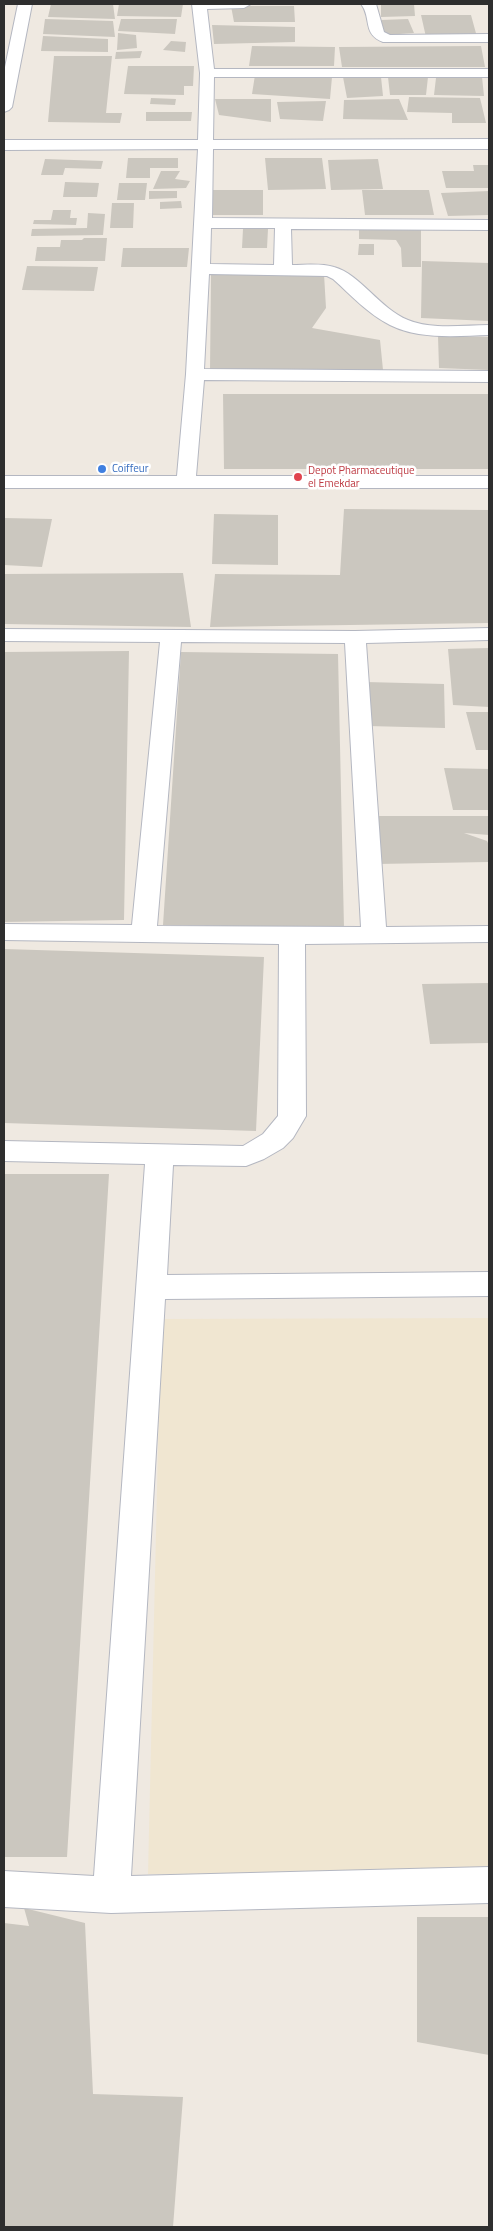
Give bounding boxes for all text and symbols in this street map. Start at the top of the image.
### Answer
place label: Coiffeur [112,462,148,476]
marker: Coiffeur [96,463,108,475]
place label: Depot Pharmaceutique el Emekdar [308,464,415,490]
marker: Depot Pharmaceutique el Emekdar [292,471,304,483]

